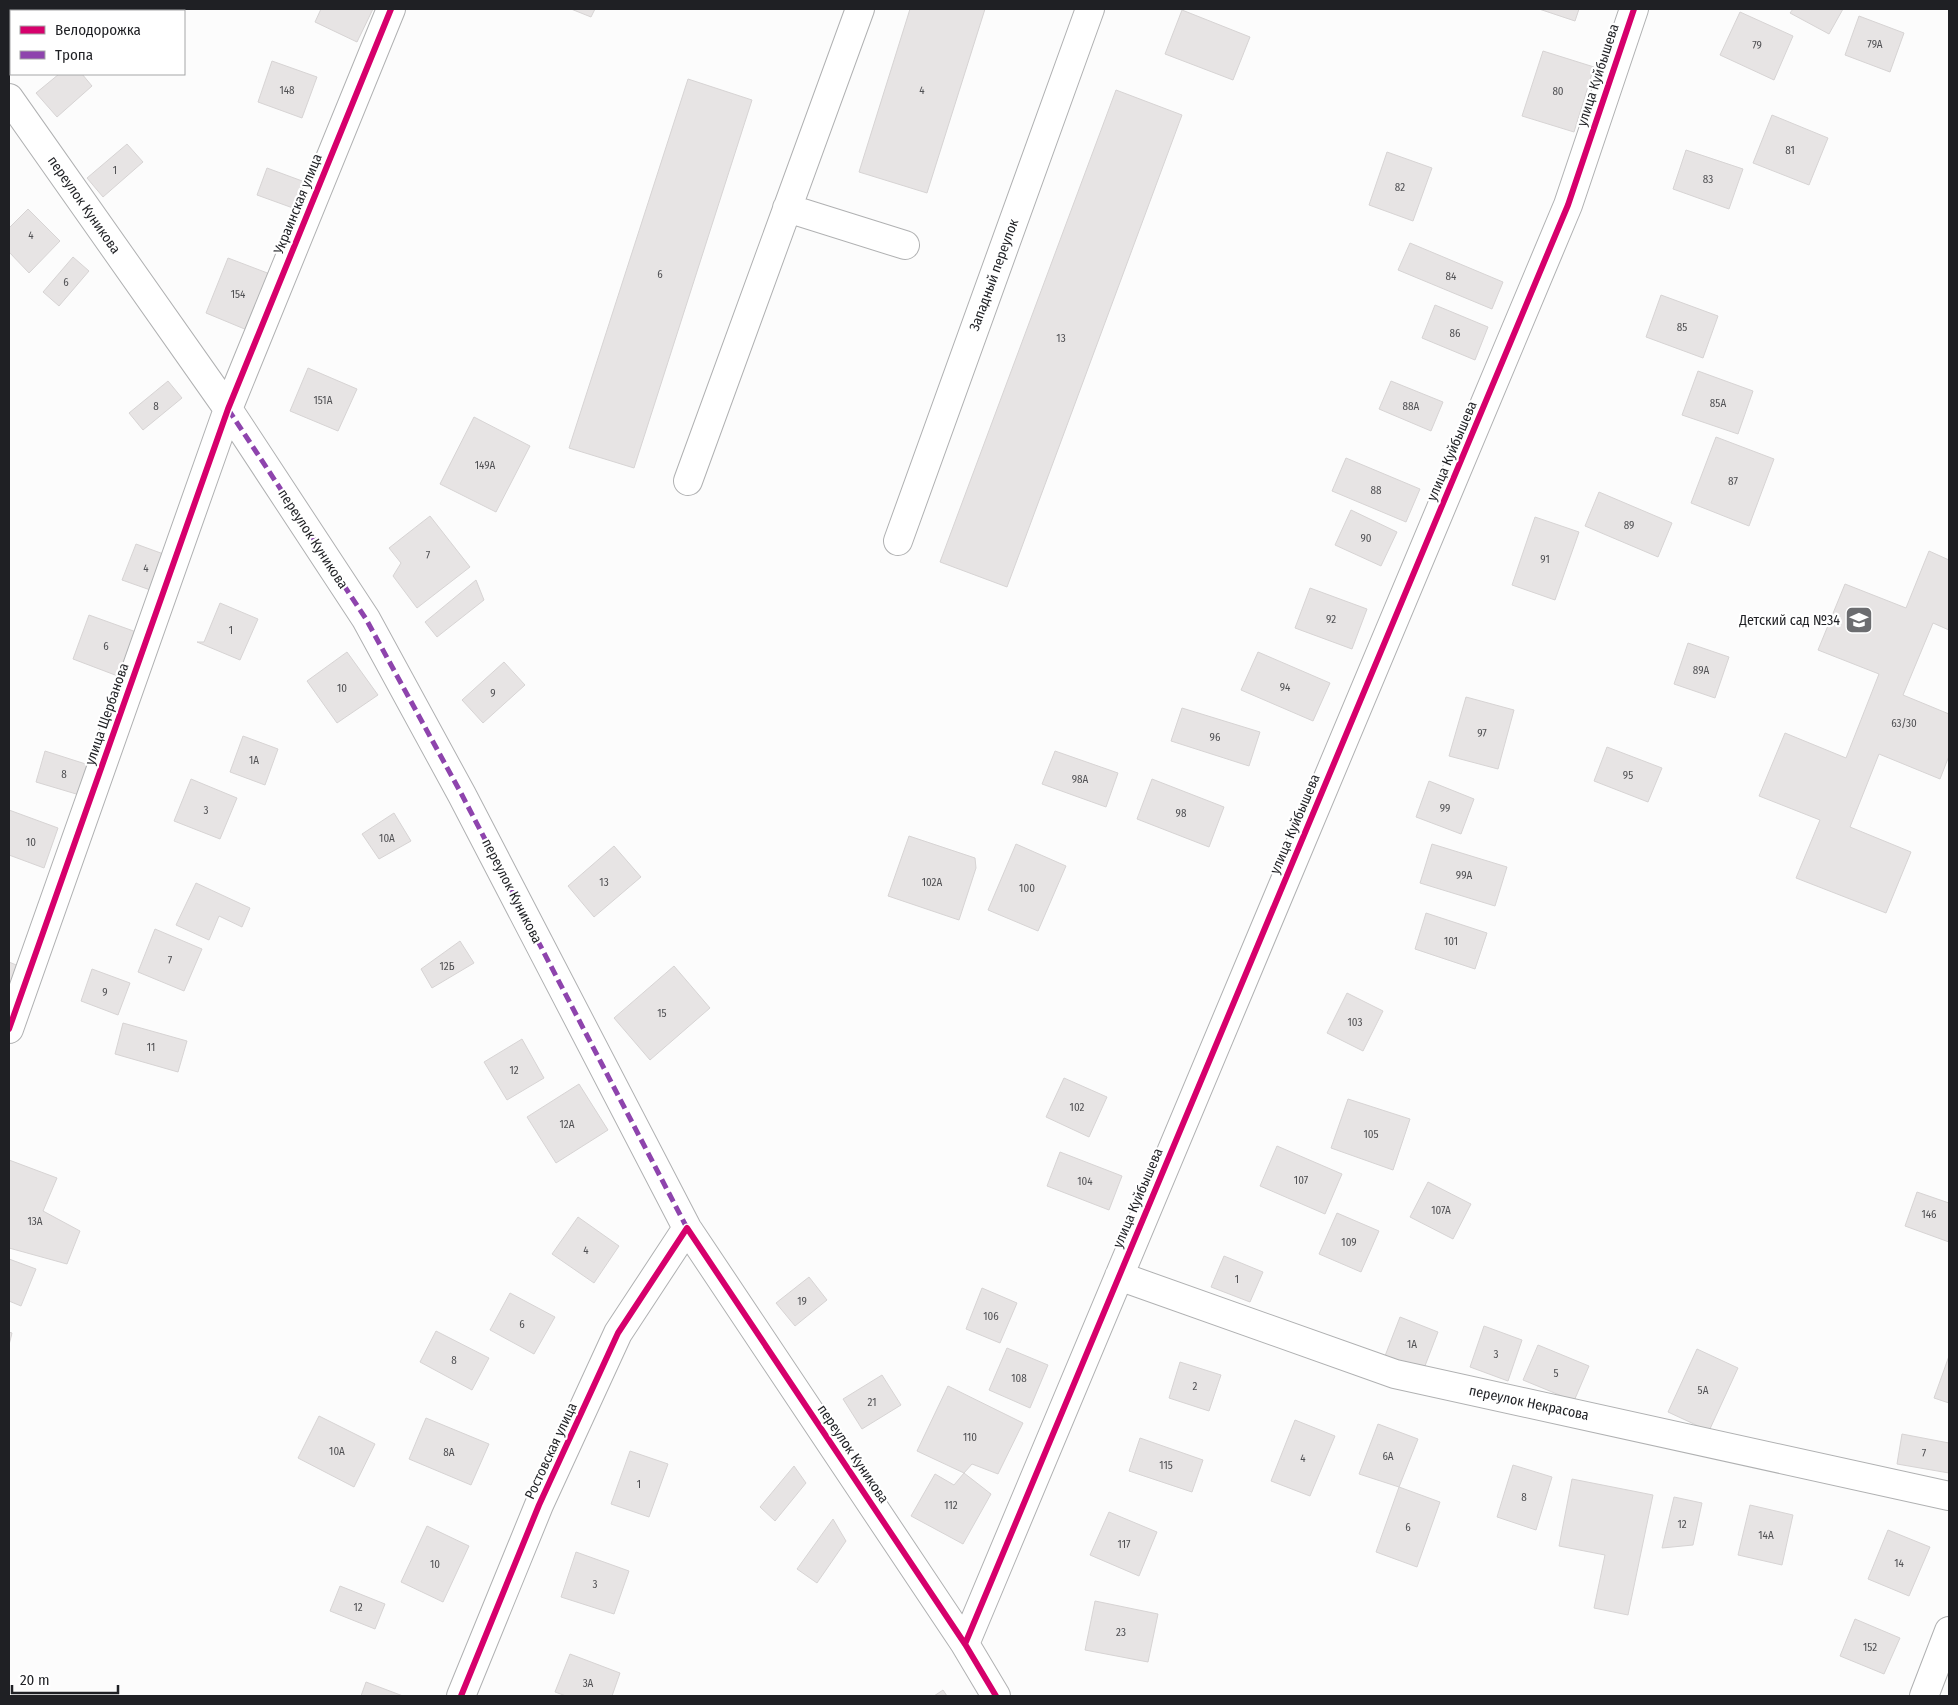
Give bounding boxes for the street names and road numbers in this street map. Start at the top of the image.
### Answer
street label: улица Куйбышева [1573,21,1623,128]
street label: Украинская улица [270,151,326,258]
street label: переулок Куникова [44,153,124,257]
street label: Западный переулок [966,216,1022,333]
street label: улица Куйбышева [1423,398,1481,503]
street label: переулок Куникова [274,486,352,592]
street label: улица Щербанова [82,661,132,767]
street label: улица Куйбышева [1266,771,1324,876]
street label: переулок Куникова [478,836,546,946]
street label: улица Куйбышева [1109,1145,1167,1250]
street label: переулок Некрасова [1467,1382,1591,1424]
street label: Ростовская улица [521,1400,581,1502]
street label: переулок Куникова [814,1401,892,1507]

